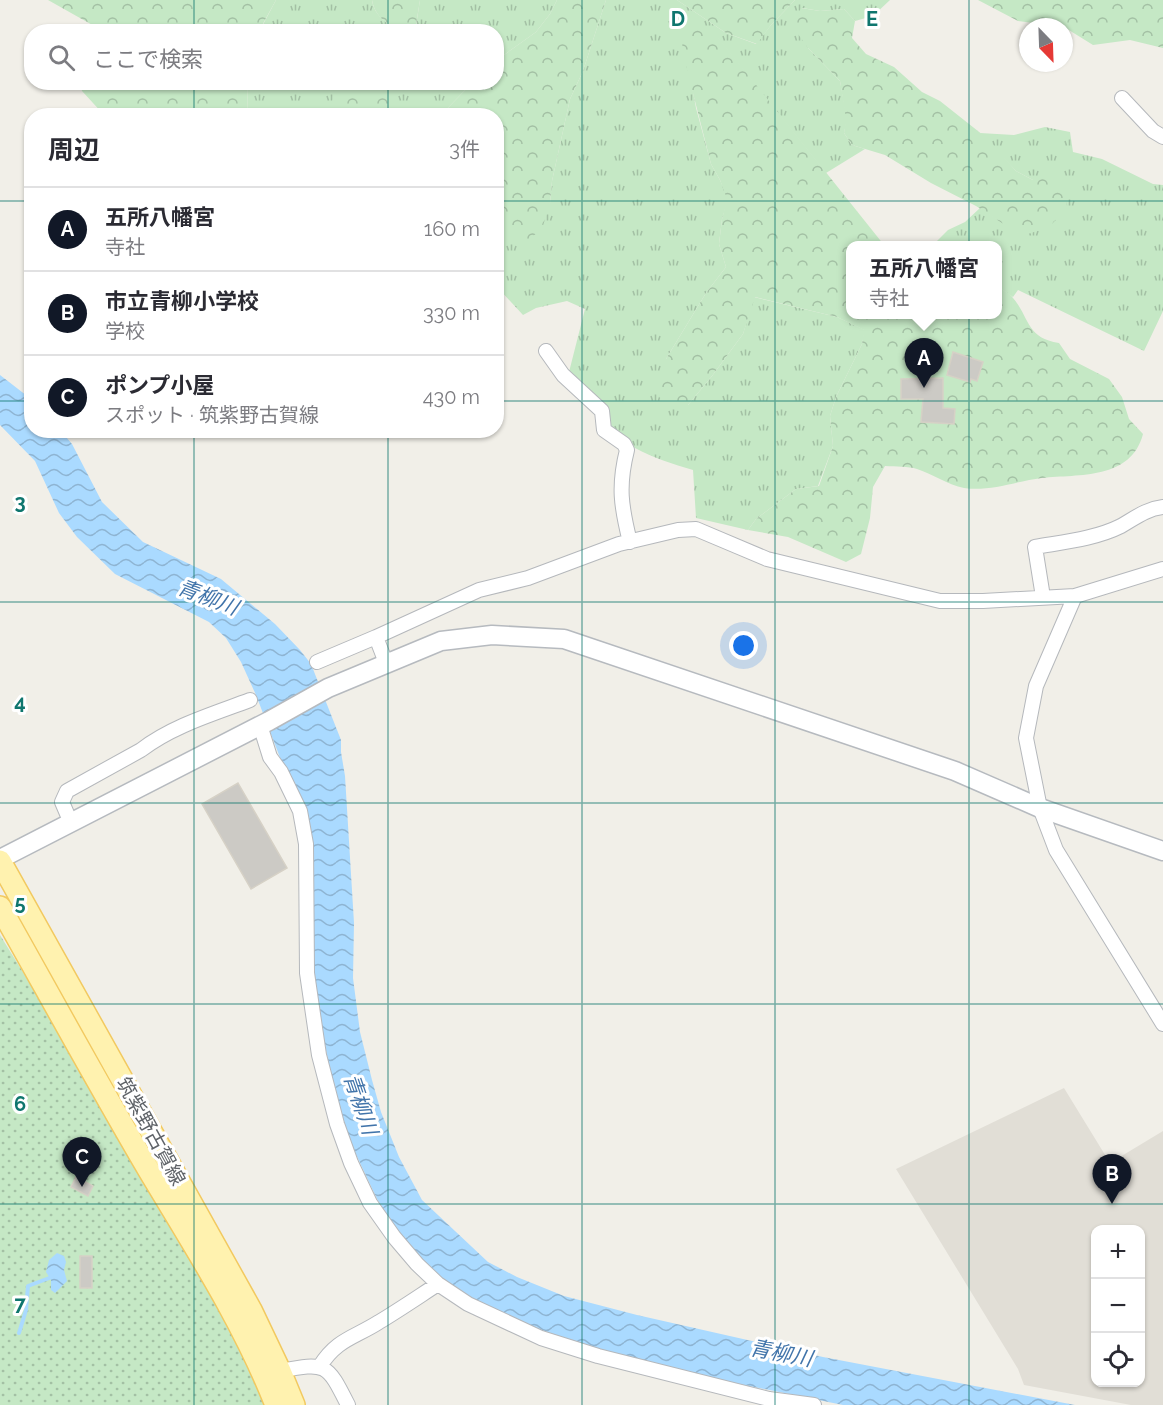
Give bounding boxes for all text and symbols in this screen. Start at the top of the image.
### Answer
text: D [671,7,685,31]
text: E [866,7,878,31]
north arrow [1019,18,1073,72]
search box [24,24,504,90]
icon: search [45,41,78,74]
text: ここで検索 [93,46,203,72]
text: 周辺 [48,135,100,165]
text: 3件 [449,137,480,161]
text: 五所八幡宮 [105,204,215,230]
text: A [61,217,74,241]
text: 160 m [424,217,480,241]
text: 寺社 [105,235,145,259]
popup [846,241,1002,319]
text: 五所八幡宮 [869,255,979,281]
text: 寺社 [869,286,909,310]
text: 市立青柳小学校 [105,288,259,314]
text: B [61,301,74,325]
text: 330 m [423,301,480,325]
text: 学校 [105,319,145,343]
pin: A [904,338,944,388]
text: ポンプ小屋 [105,372,214,398]
text: C [61,385,74,409]
text: 430 m [423,385,480,409]
text: スポット · 筑紫野古賀線 [105,403,319,427]
text: 3 [14,490,26,514]
water label: 青柳川 [174,574,244,621]
your location [729,631,758,660]
text: 4 [14,690,26,714]
text: 5 [14,891,26,915]
water label: 青柳川 [339,1070,384,1140]
street label: 筑紫野古賀線 [111,1073,191,1189]
text: 6 [14,1092,26,1116]
pin: C [62,1138,101,1187]
pin: B [1092,1154,1132,1204]
map controls [1091,1225,1145,1387]
button: + [1091,1225,1145,1279]
button: − [1091,1279,1145,1333]
text: 7 [14,1292,26,1316]
button: locate [1091,1333,1145,1387]
water label: 青柳川 [748,1335,816,1372]

